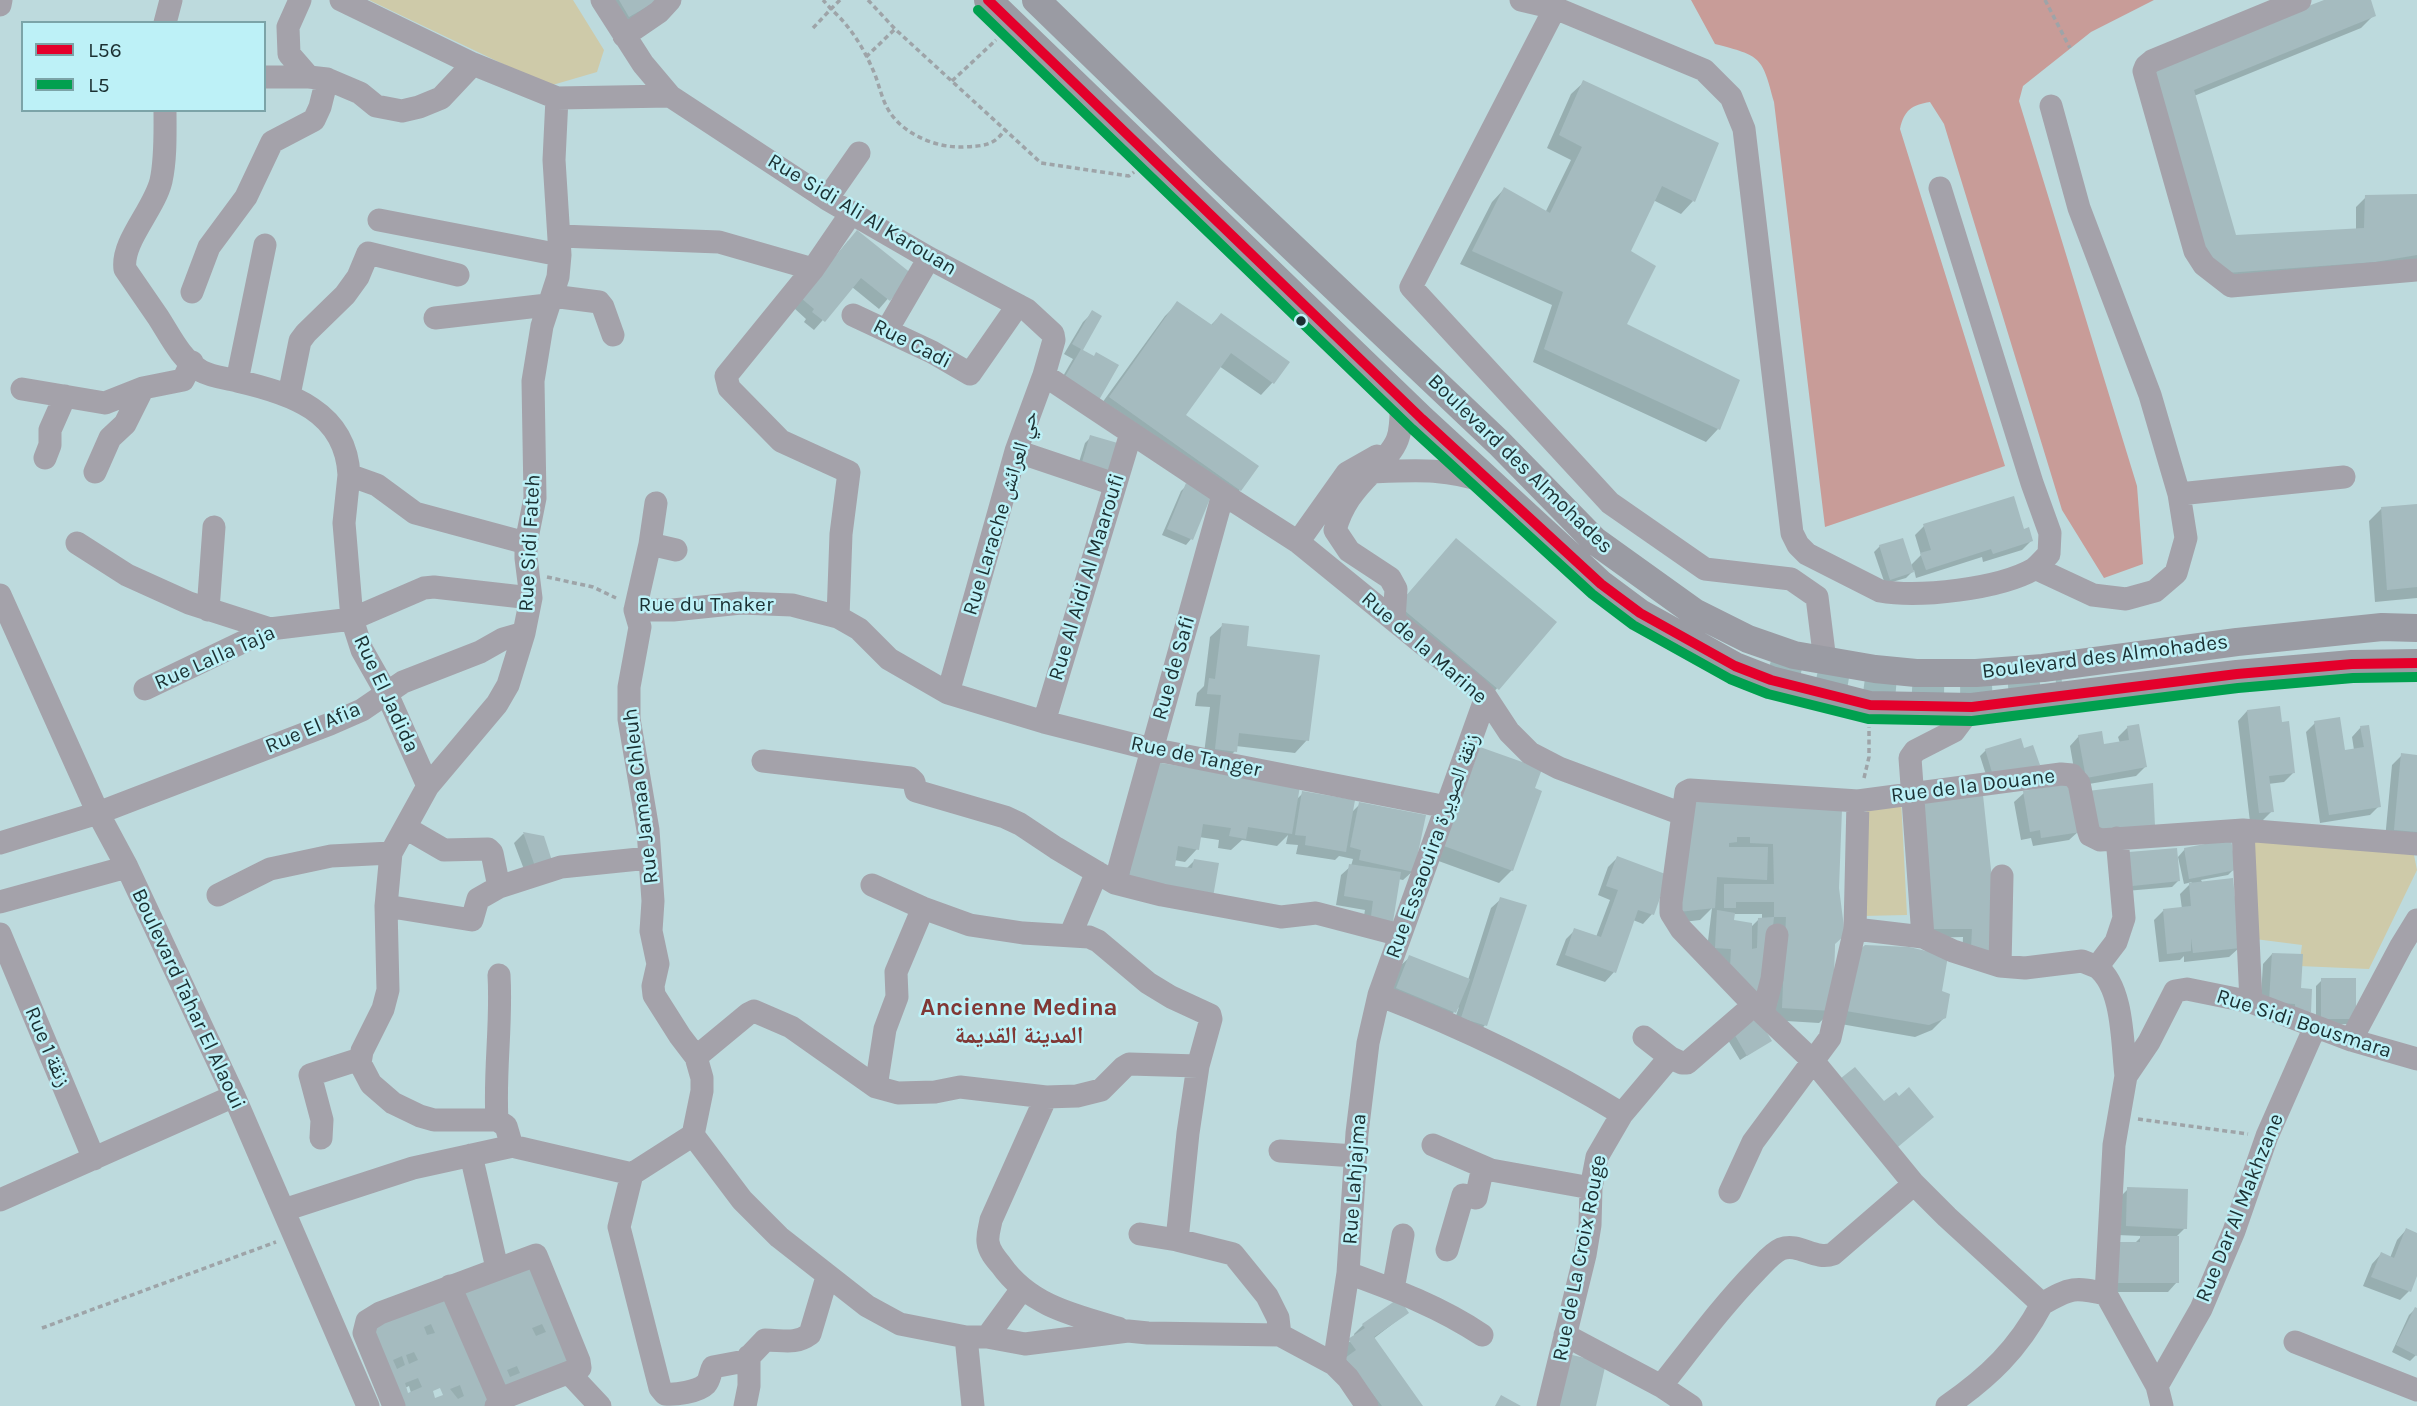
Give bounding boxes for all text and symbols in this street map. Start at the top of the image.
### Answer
legend [21,21,266,112]
text: L56 [88,38,122,62]
text: L5 [88,73,110,97]
street label: Rue Sidi Ali Al Karouan [763,148,961,282]
street label: Rue Cadi [869,314,955,374]
unlabelled marker [1294,314,1308,328]
street label: Boulevard des Almohades [1422,369,1618,559]
street label: Rue Larache حي العرائش [958,408,1044,618]
street label: Rue Al Aidi Al Maaroufi [1043,470,1131,684]
street label: Rue Sidi Fateh [514,474,546,612]
street label: Rue de la Marine [1356,586,1492,710]
street label: Rue du Tnaker [639,592,773,618]
street label: Rue de Safi [1147,613,1201,723]
street label: Rue Lalla Taja [151,620,279,696]
street label: Boulevard des Almohades [1980,629,2230,685]
street label: Rue El Jadida [348,631,424,757]
street label: Rue El Afia [262,697,364,759]
street label: Rue Jamaa Chleuh [618,707,664,885]
street label: Rue Essaouira زنقة الصويرة [1381,730,1485,962]
street label: Rue de Tanger [1128,731,1264,783]
street label: Rue de la Douane [1890,763,2056,809]
street label: Boulevard Tahar El Alaoui [126,885,250,1113]
street label: Rue Sidi Bousmara [2213,984,2395,1064]
district label: Ancienne Medina المدينة القديمة [920,994,1118,1050]
street label: Rue 1 زنقة [19,1003,75,1091]
street label: Rue Dar Al Makhzane [2191,1110,2289,1306]
street label: Rue Lahjajma [1338,1113,1372,1245]
street label: Rue de La Croix Rouge [1548,1153,1612,1363]

